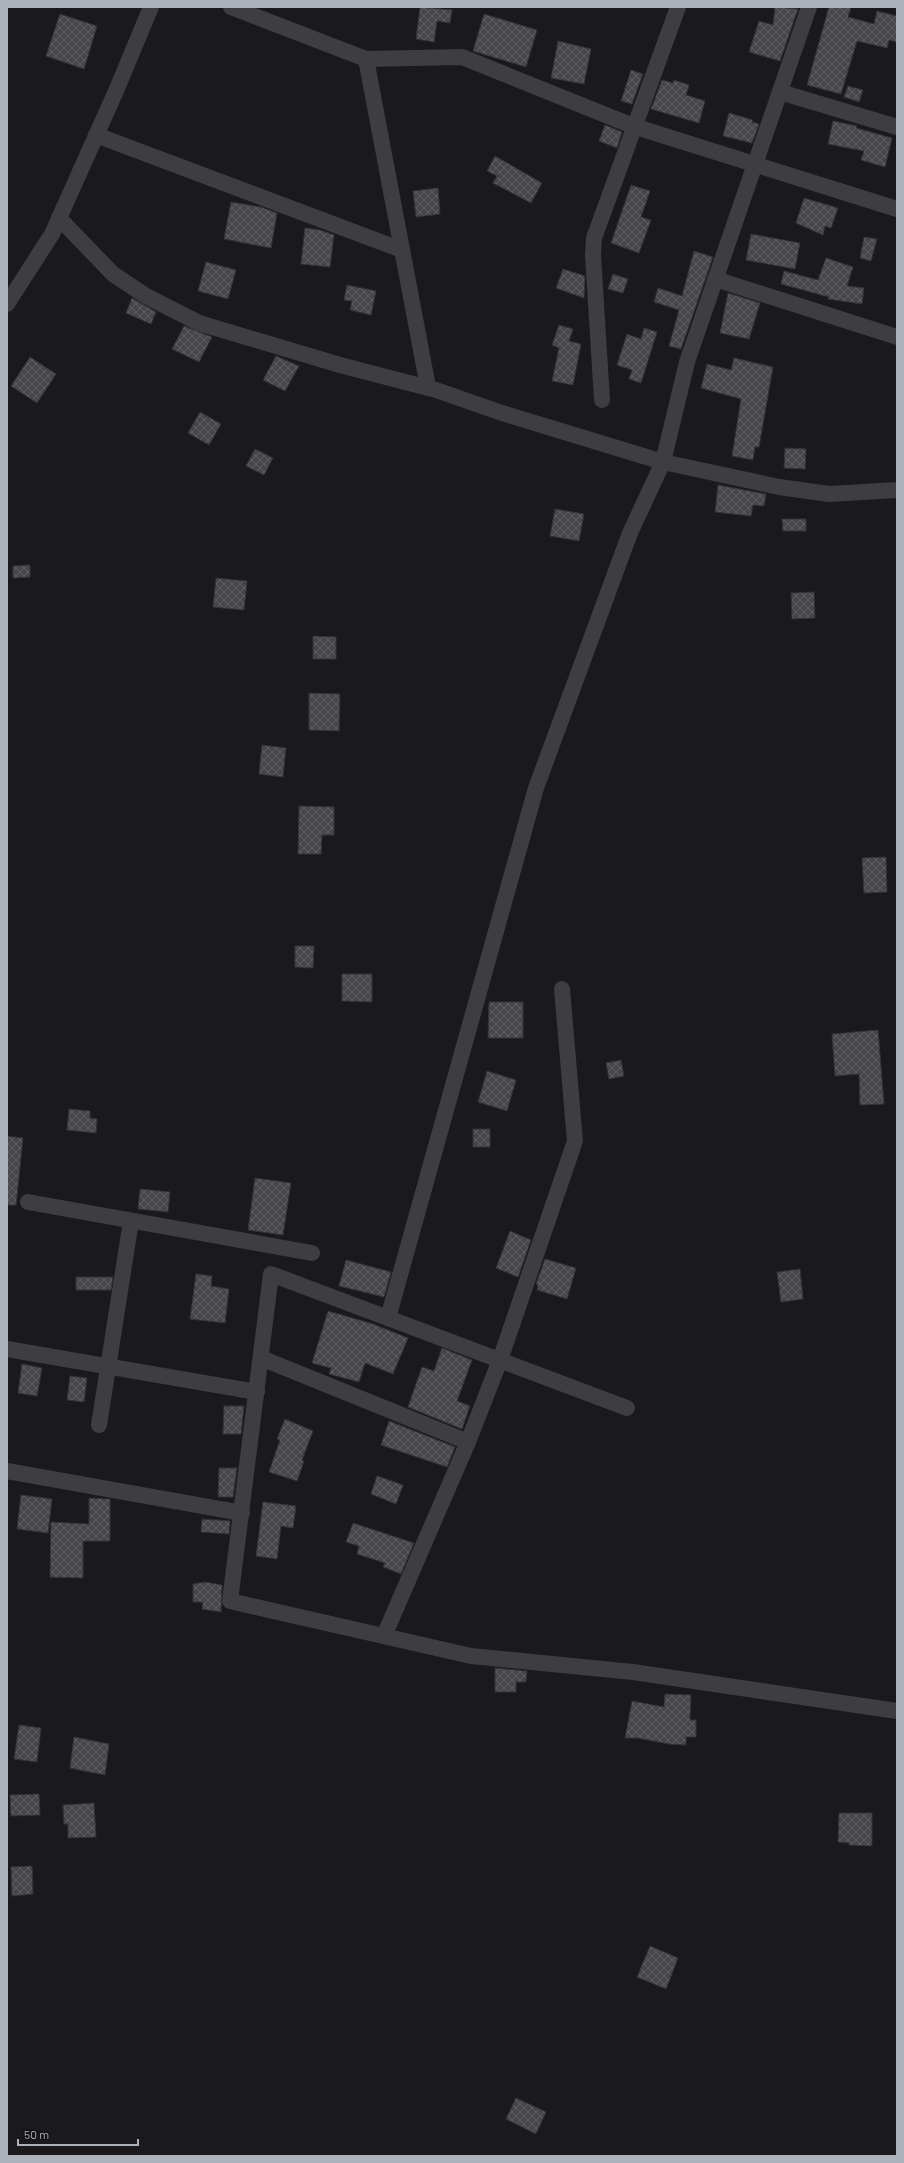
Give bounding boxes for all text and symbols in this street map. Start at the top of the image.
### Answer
scale bar [18,2121,138,2147]
text: 50 m [24,2127,49,2141]

